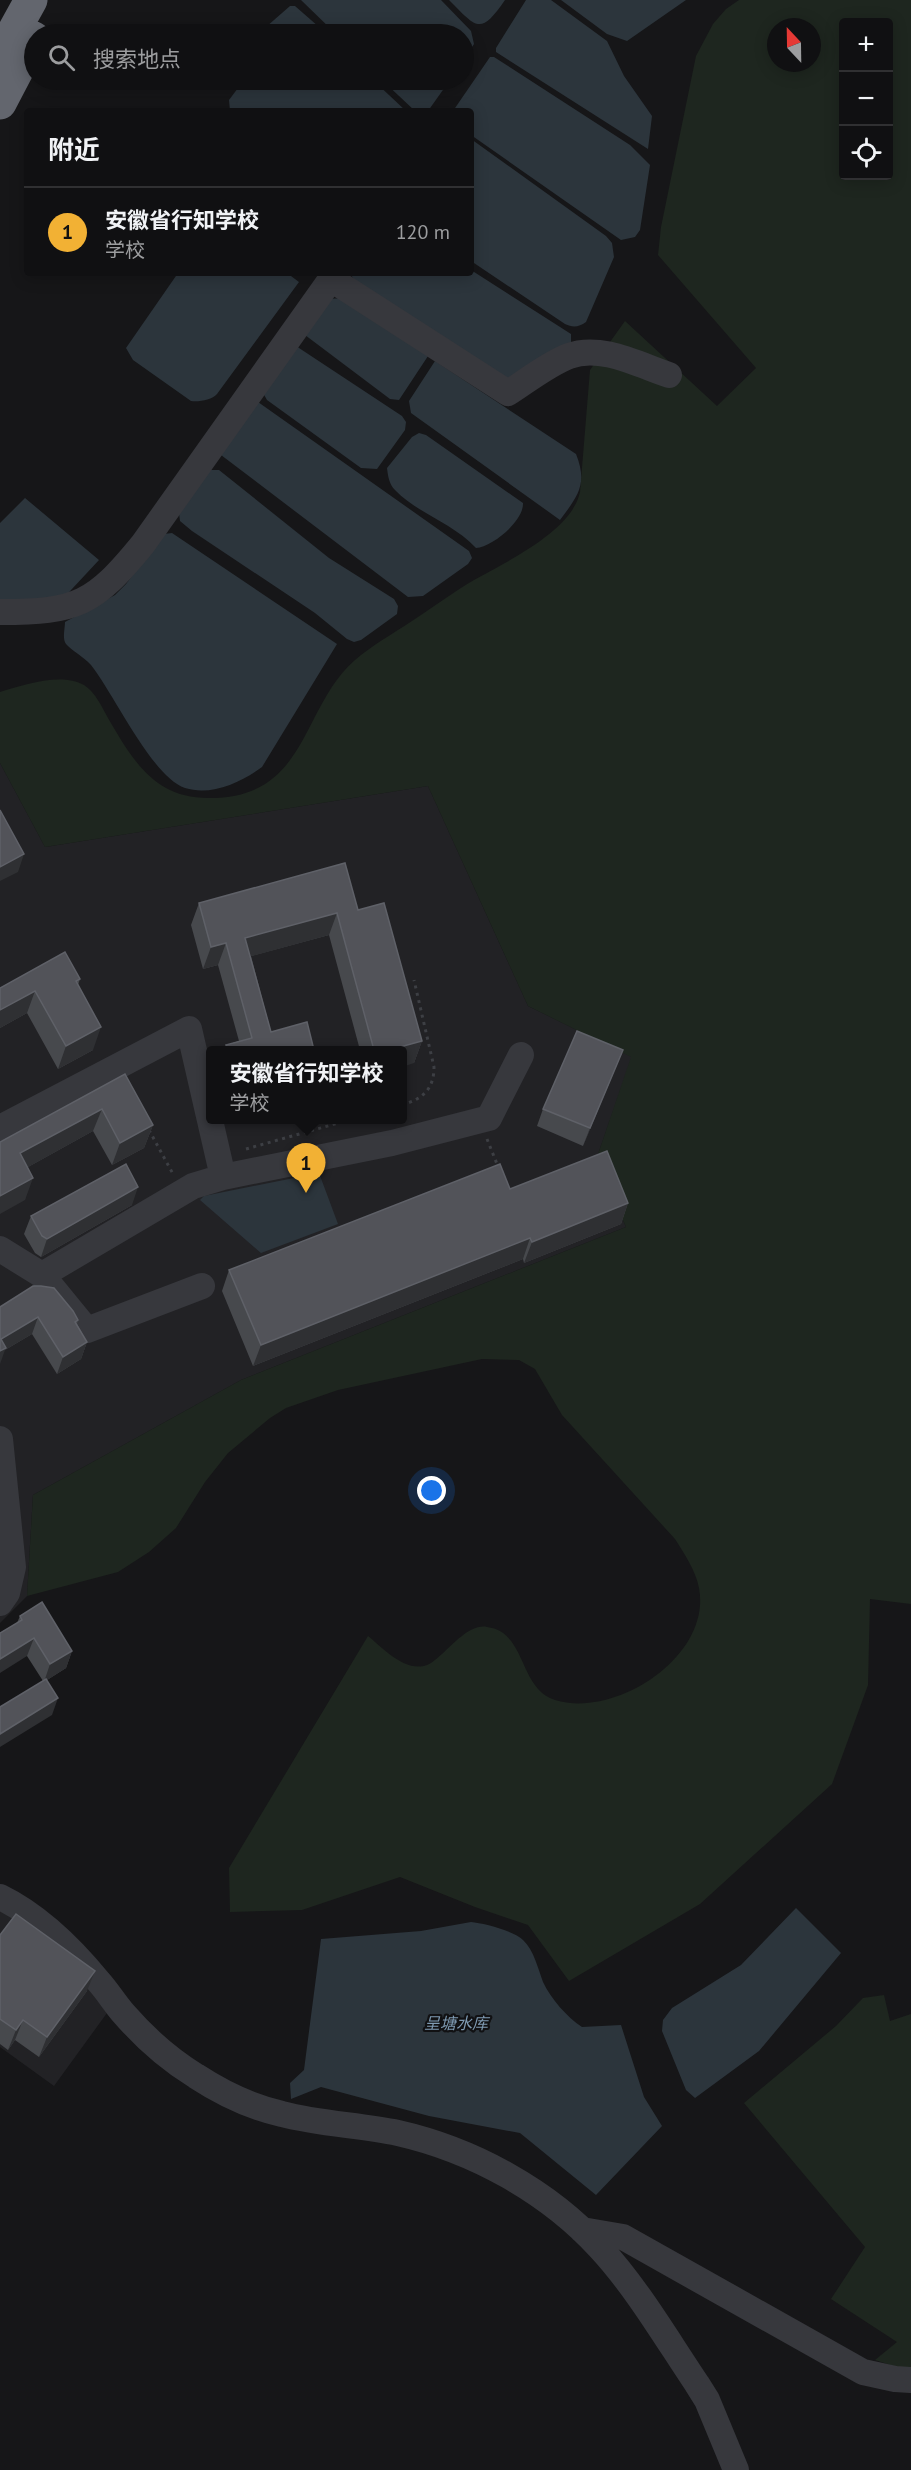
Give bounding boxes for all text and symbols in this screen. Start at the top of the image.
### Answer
north arrow [767,18,821,72]
map controls [839,18,893,180]
button: + [839,18,893,72]
search box [24,24,474,90]
icon: search [45,41,78,74]
text: 搜索地点 [93,45,181,73]
button: − [839,72,893,126]
button: locate [839,126,893,180]
text: 附近 [48,133,100,166]
text: 安徽省行知学校 [105,206,259,234]
text: 1 [62,219,73,245]
text: 120 m [396,219,450,245]
text: 学校 [105,237,145,263]
popup [206,1046,407,1124]
text: 安徽省行知学校 [229,1059,384,1087]
text: 学校 [229,1090,269,1116]
pin: 1 [286,1144,326,1193]
your location [417,1476,446,1505]
water label: 呈塘水库 [424,2013,491,2033]

